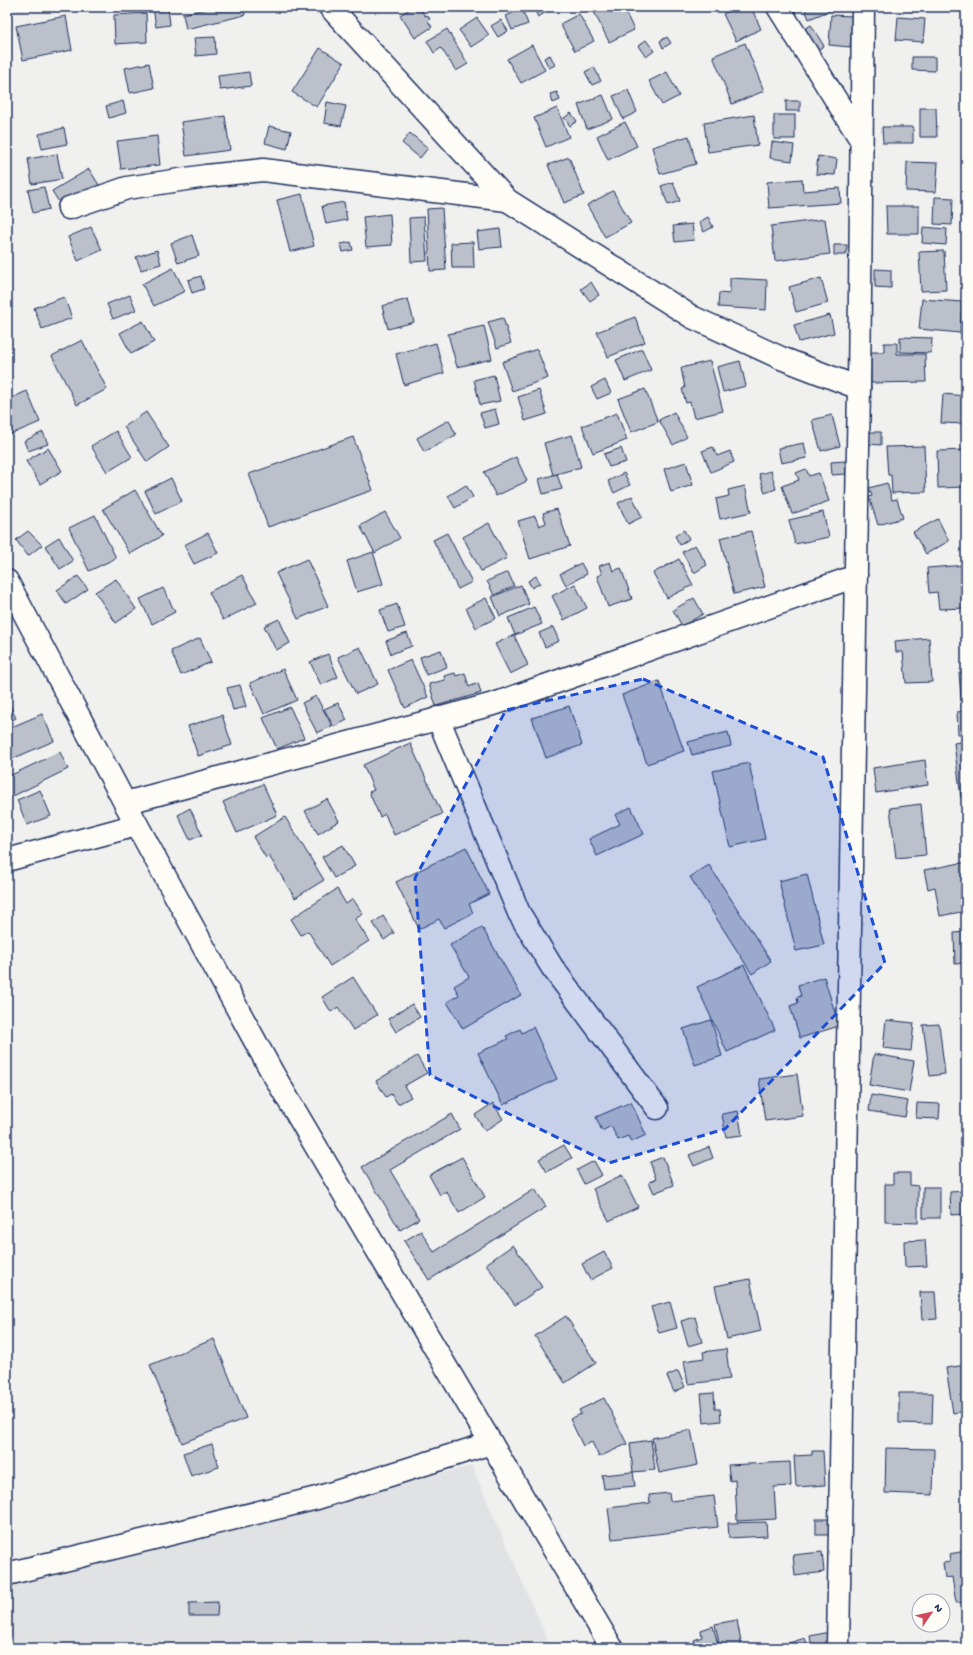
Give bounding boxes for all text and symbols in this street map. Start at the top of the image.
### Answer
north arrow [911,1593,951,1633]
text: N [931,1602,945,1615]

